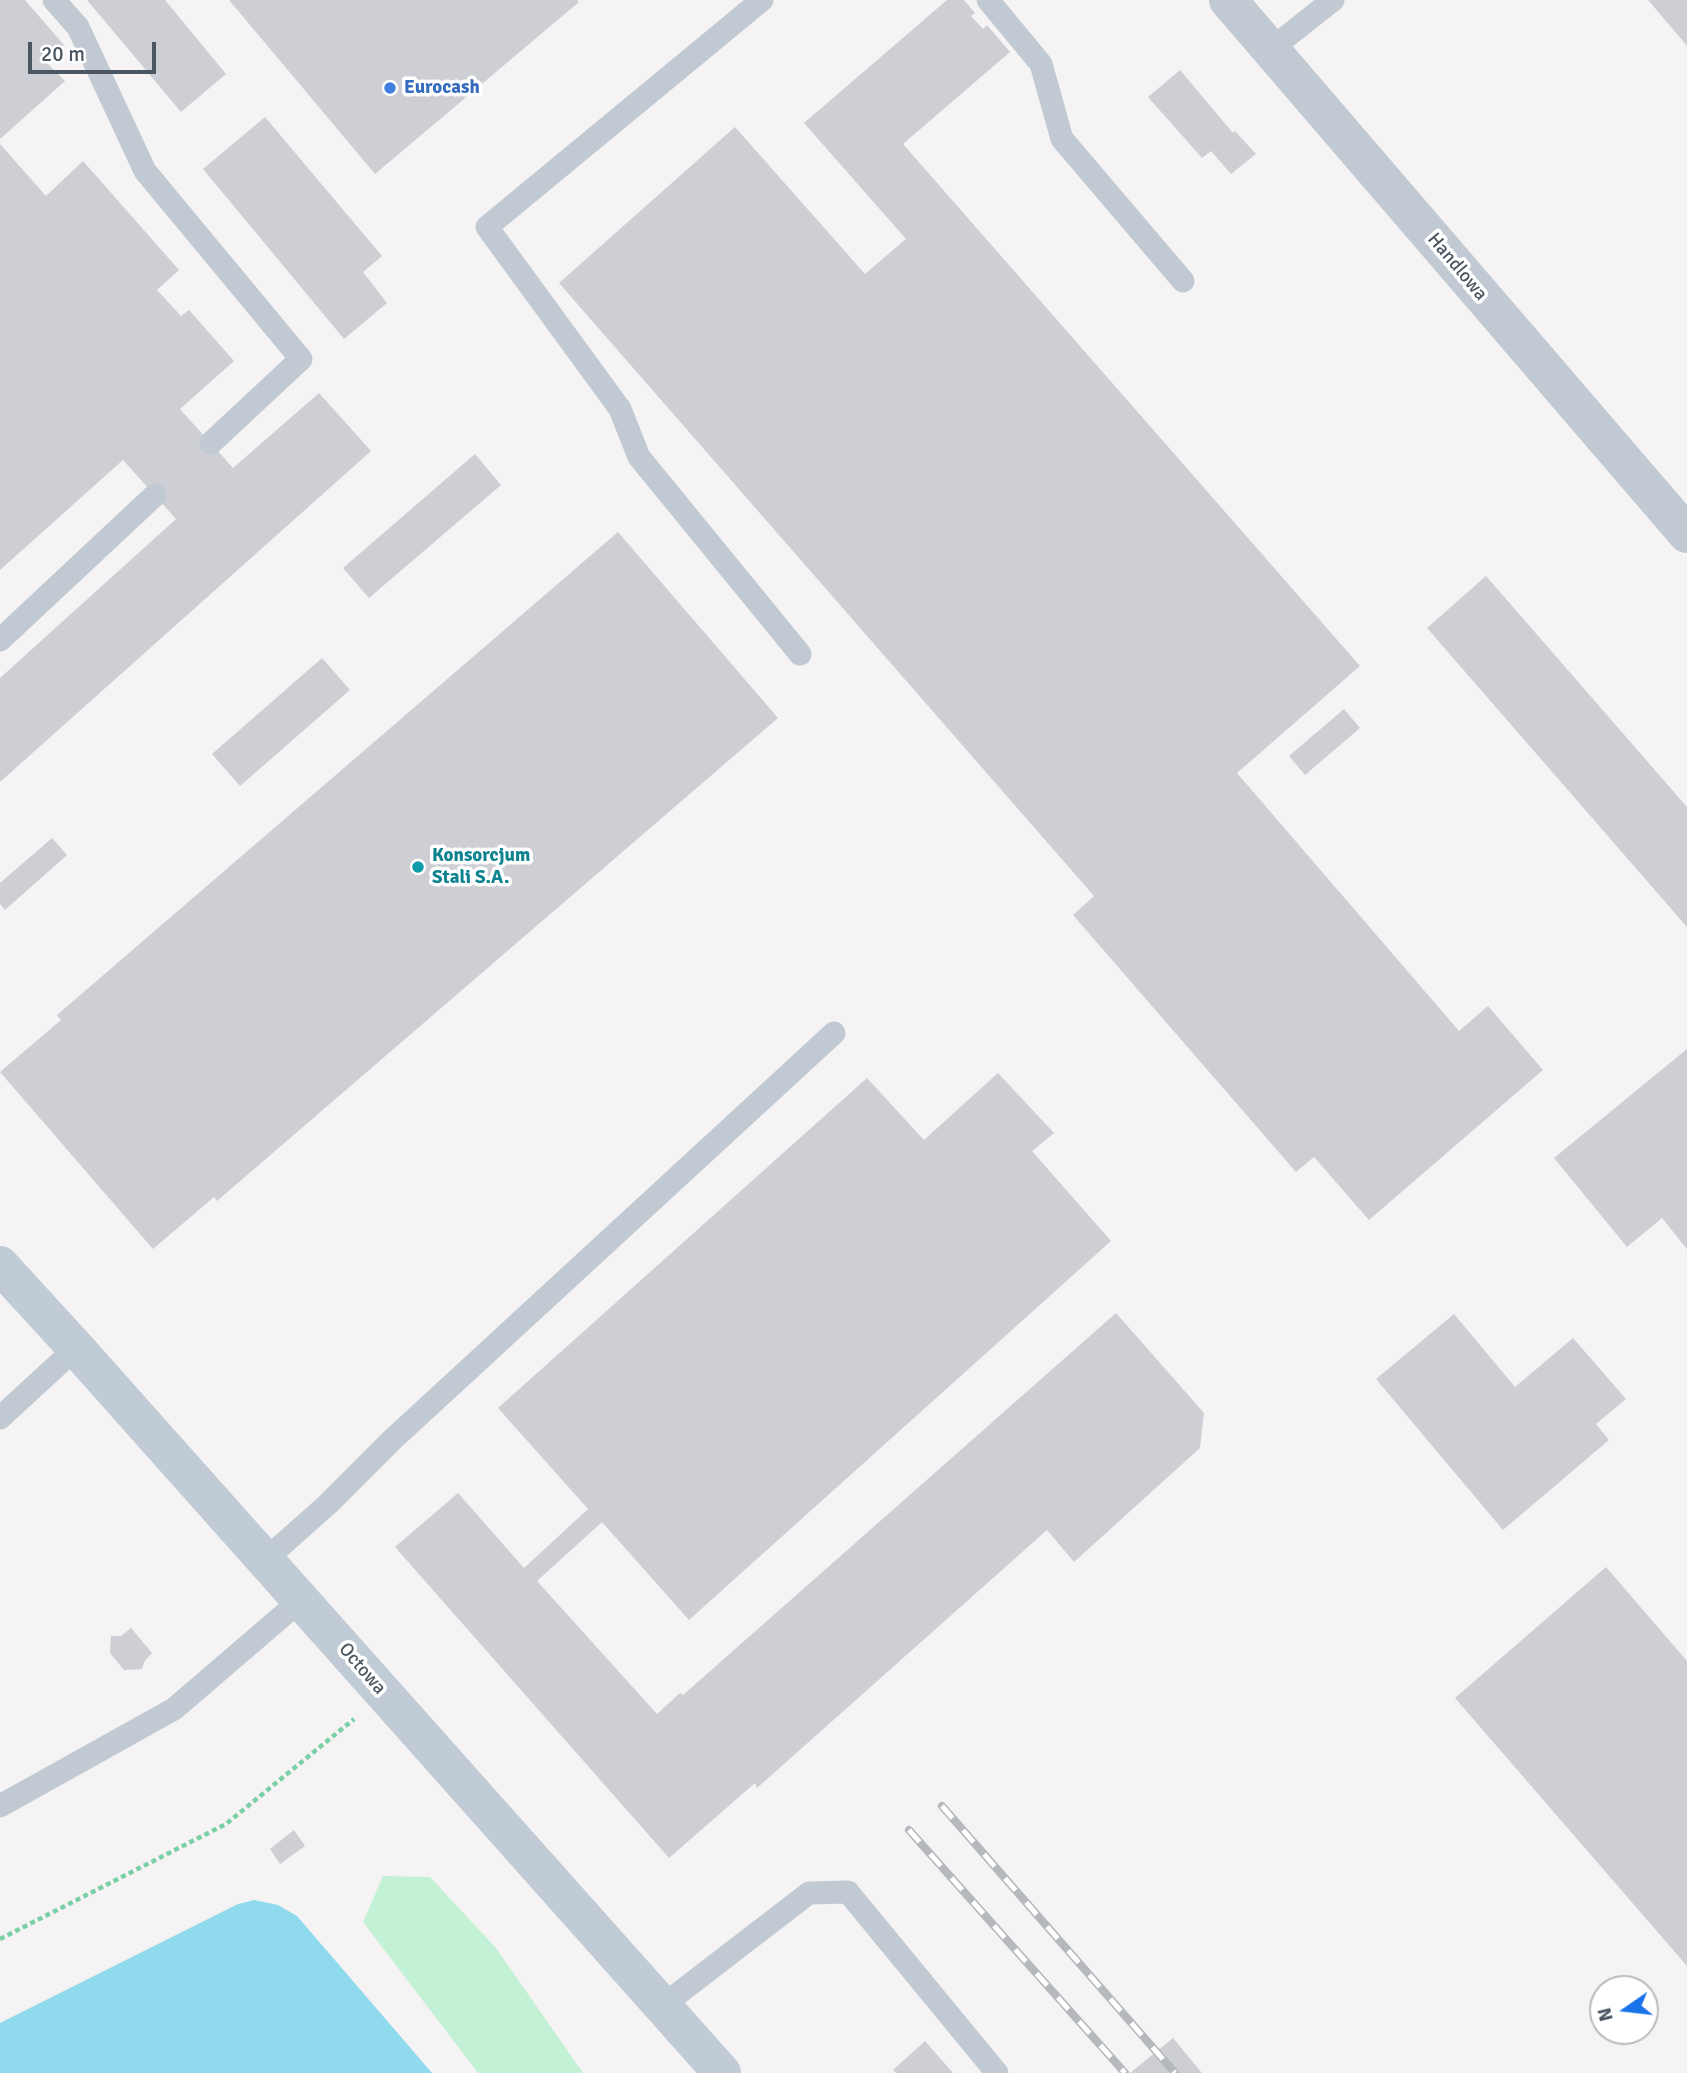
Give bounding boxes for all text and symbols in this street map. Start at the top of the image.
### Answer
scale bar [32,28,159,72]
text: 20 m [41,41,85,67]
place label: Eurocash [404,77,480,99]
marker: Eurocash [382,80,398,96]
street label: Handlowa [1422,229,1492,305]
place label: Konsorcjum Stali S.A. [432,845,530,889]
marker: Konsorcjum Stali S.A. [410,859,426,875]
street label: Octowa [333,1639,391,1699]
north arrow [1589,1975,1659,2045]
text: N [1592,2005,1619,2024]

